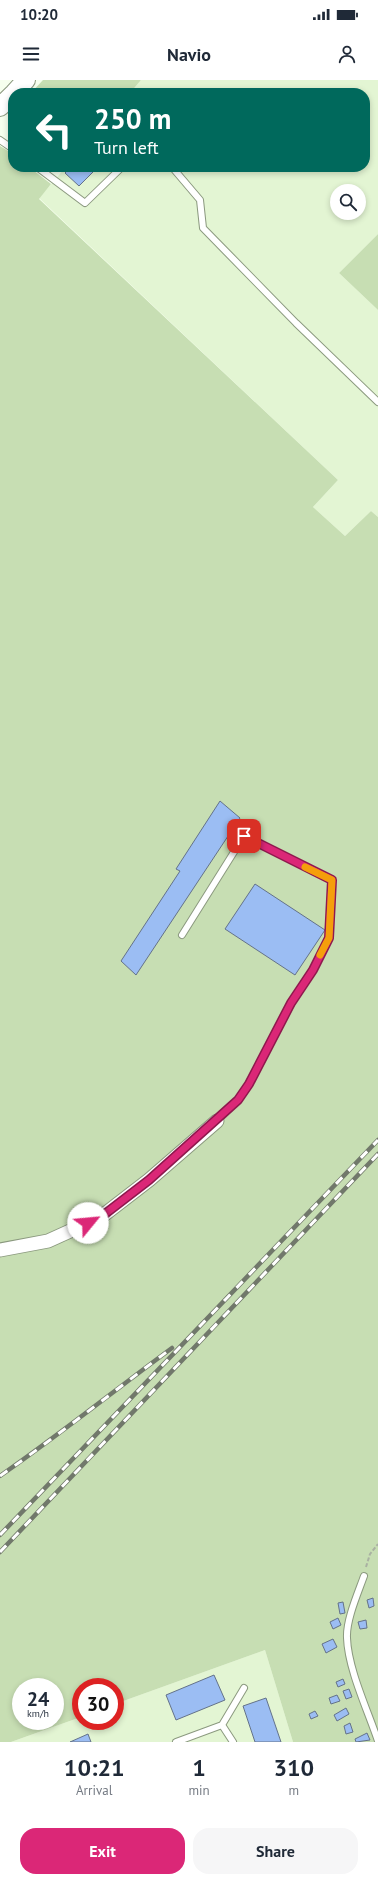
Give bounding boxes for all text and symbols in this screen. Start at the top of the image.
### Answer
text: 10:20 [20,5,58,24]
icon: menu [20,43,42,65]
text: Navio [167,43,211,66]
icon: person [336,43,358,65]
text: 250 m [94,100,171,137]
icon: left [28,104,80,156]
text: Turn left [94,136,159,159]
map controls [330,184,366,220]
button: search [330,184,366,220]
pin [227,819,261,853]
icon: arrive [233,825,255,847]
position arrow [67,1202,109,1244]
speed limit sign: 30 [72,1678,124,1730]
text: 24 [27,1686,49,1712]
text: km/h [27,1707,49,1720]
text: 10:21 [64,1752,125,1783]
text: 1 [192,1752,206,1783]
text: 310 [273,1752,314,1783]
text: Arrival [76,1782,112,1799]
text: min [188,1782,210,1799]
text: m [289,1782,299,1799]
button: Exit [20,1828,185,1874]
button: Share [193,1828,358,1874]

